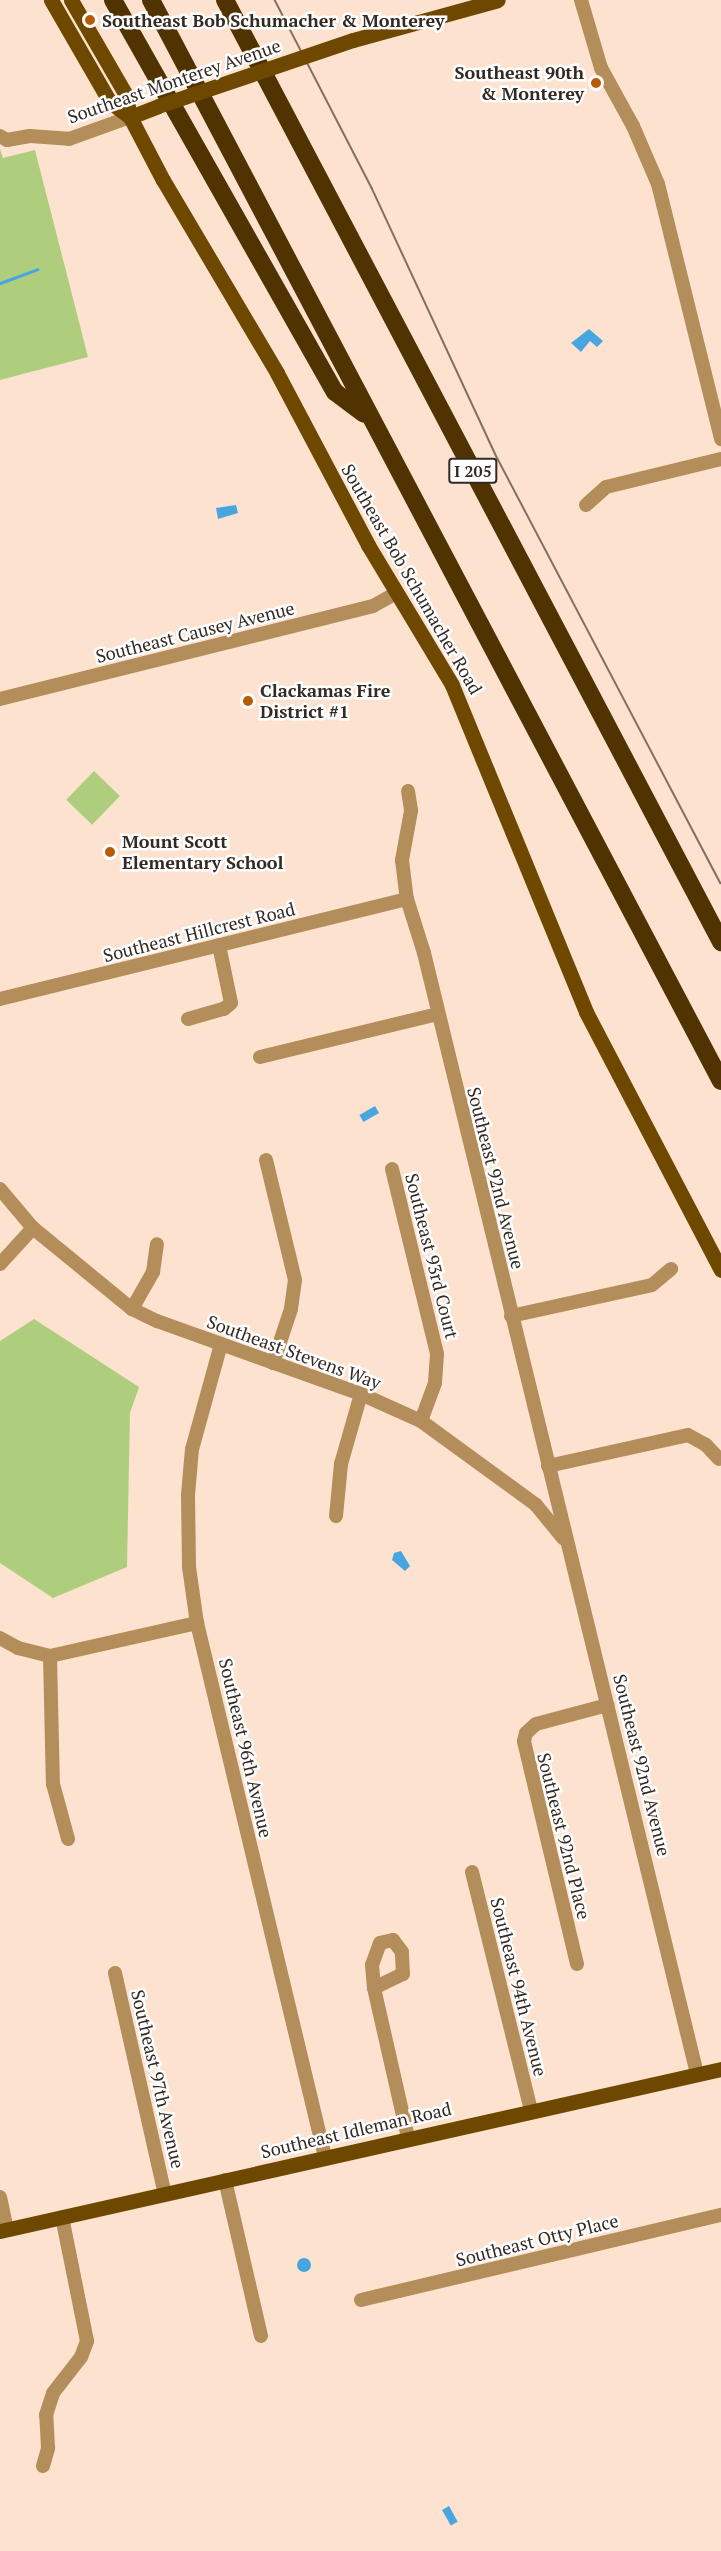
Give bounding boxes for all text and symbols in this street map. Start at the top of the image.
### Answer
place label: Southeast Bob Schumacher & Monterey [102,9,444,31]
marker: Southeast Bob Schumacher & Monterey [83,13,97,27]
street label: Southeast Monterey Avenue [64,34,284,128]
place label: Southeast 90th & Monterey [454,62,584,104]
marker: Southeast 90th & Monterey [589,76,603,90]
road number: I 205 [448,458,498,484]
street label: Southeast Bob Schumacher Road [337,460,487,698]
street label: Southeast Causey Avenue [93,597,297,667]
place label: Clackamas Fire District #1 [260,680,390,722]
marker: Clackamas Fire District #1 [241,694,255,708]
place label: Mount Scott Elementary School [122,831,284,874]
marker: Mount Scott Elementary School [103,845,117,859]
street label: Southeast Hillcrest Road [101,898,297,966]
street label: Southeast 92nd Avenue [463,1084,529,1272]
street label: Southeast 93rd Court [401,1171,463,1341]
street label: Southeast Stevens Way [204,1310,384,1394]
street label: Southeast 96th Avenue [215,1656,277,1840]
street label: Southeast 92nd Avenue [609,1671,675,1859]
street label: Southeast 92nd Place [533,1751,595,1921]
street label: Southeast 94th Avenue [486,1895,552,2079]
street label: Southeast 97th Avenue [127,1987,189,2171]
street label: Southeast Idleman Road [259,2098,453,2162]
street label: Southeast Otty Place [454,2209,620,2271]

